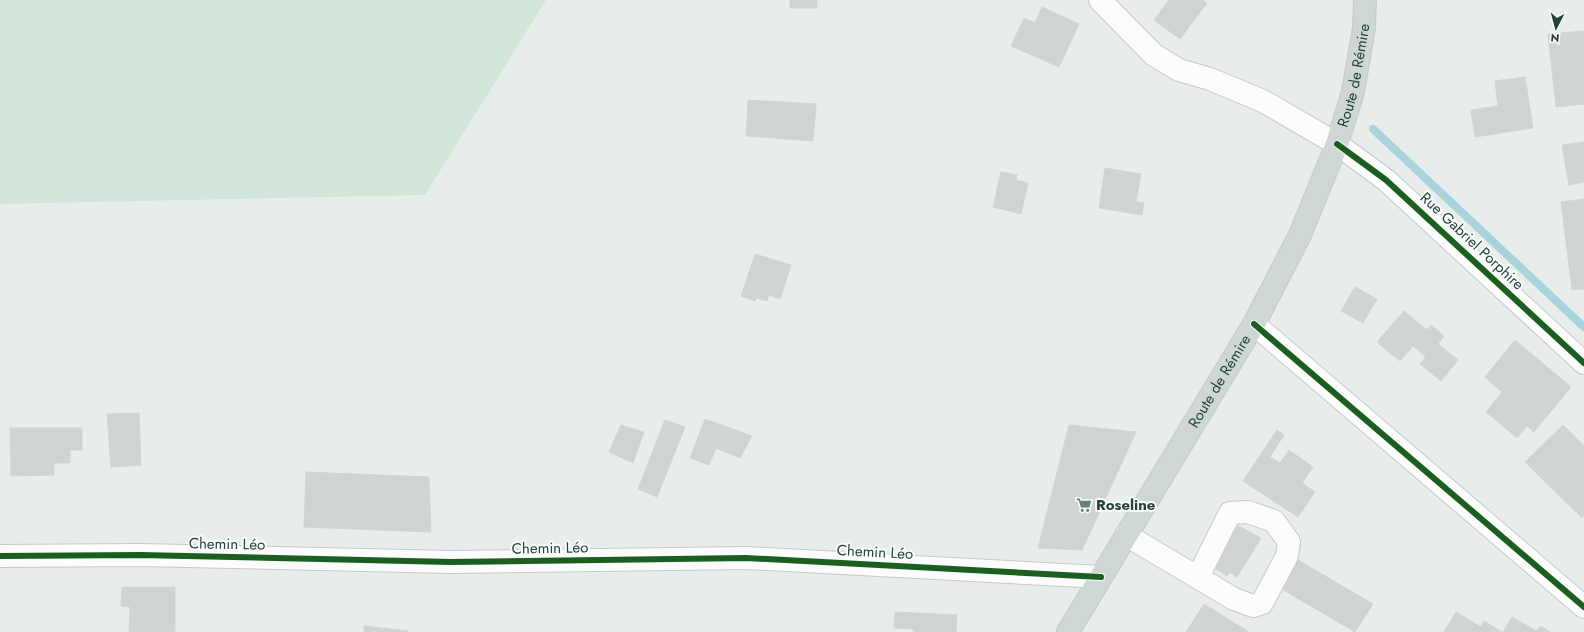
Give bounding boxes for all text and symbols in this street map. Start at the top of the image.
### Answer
north arrow [1536,8,1576,48]
street label: Route de Rémire [1332,23,1375,130]
text: N [1550,30,1560,46]
street label: Rue Gabriel Porphire [1415,187,1529,295]
street label: Route de Rémire [1183,330,1256,432]
place label: Roseline [1096,494,1156,516]
supermarket icon: Roseline [1075,496,1093,514]
street label: Chemin Léo [189,532,265,556]
street label: Chemin Léo [512,536,588,560]
street label: Chemin Léo [836,539,914,565]

